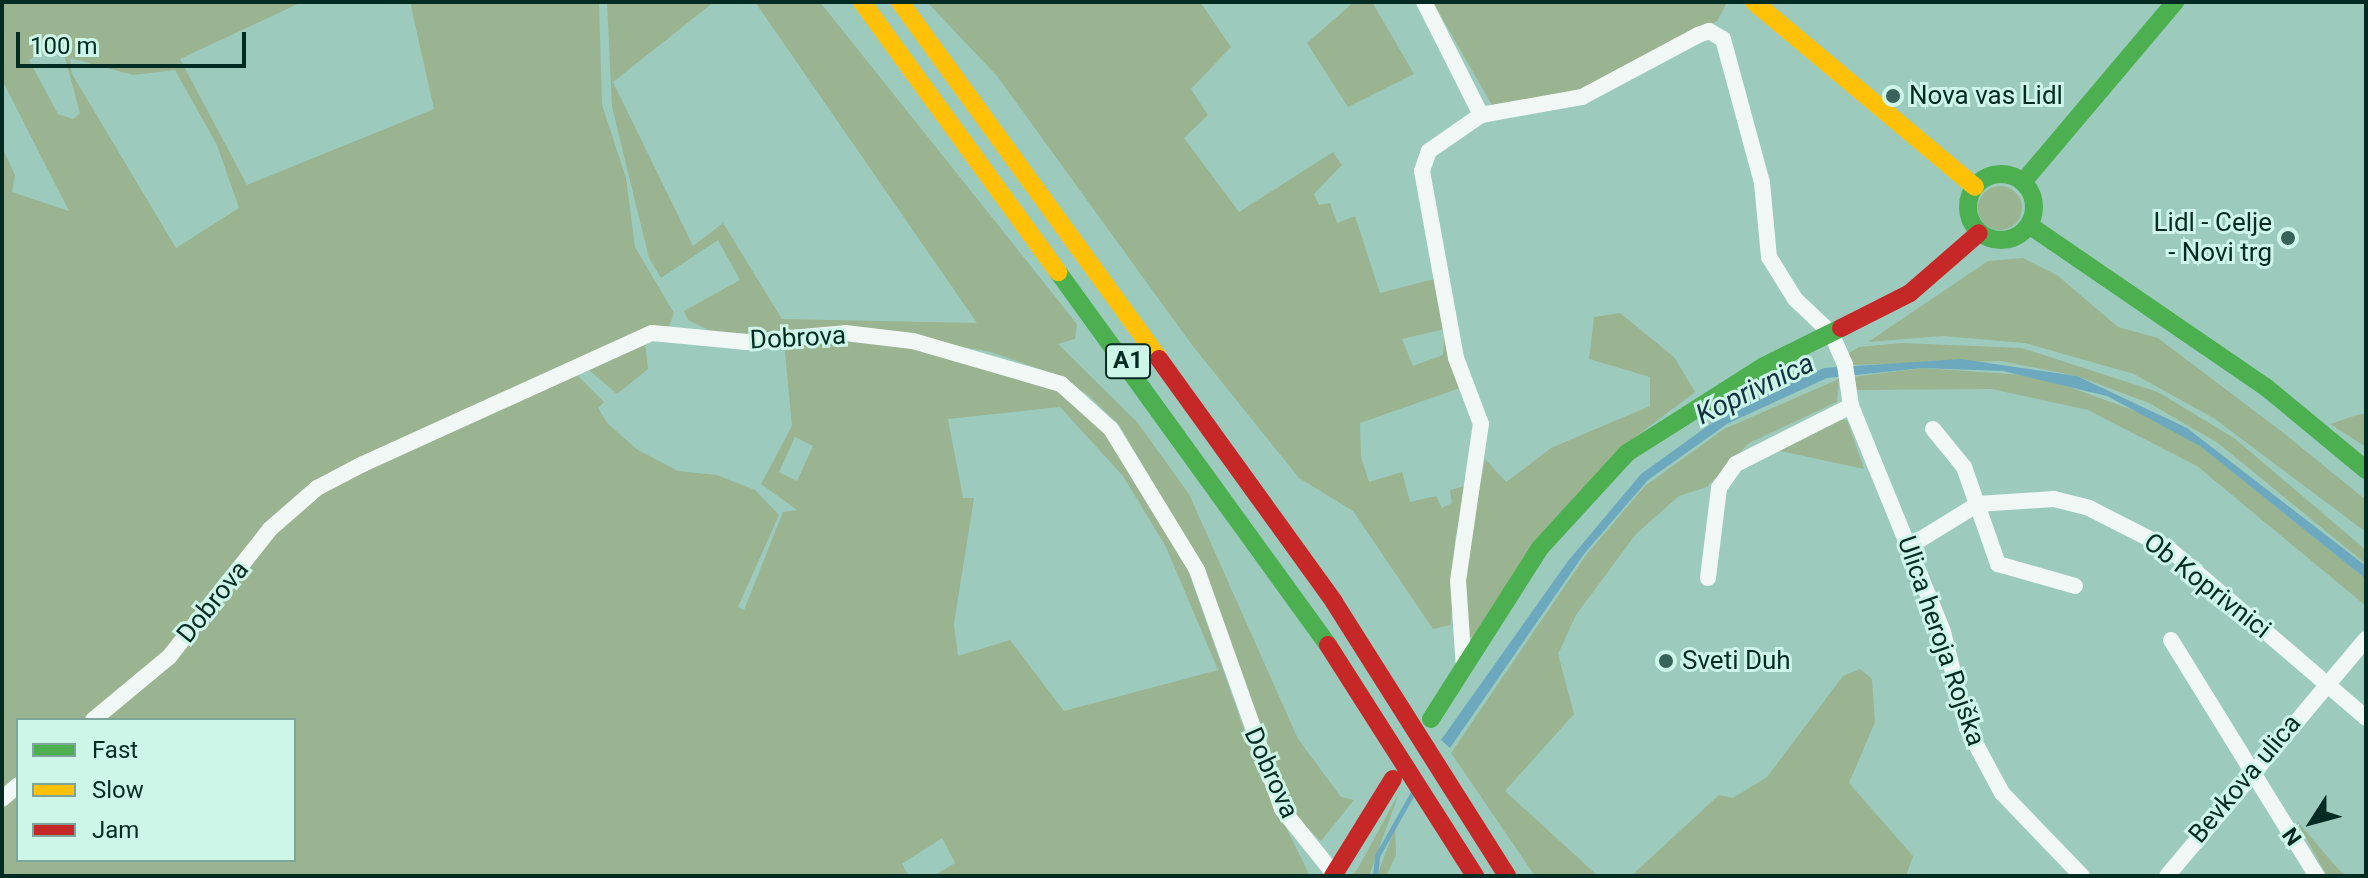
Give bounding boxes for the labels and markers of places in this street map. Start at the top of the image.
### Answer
place label: Nova vas Lidl [1909,80,2063,112]
marker: Nova vas Lidl [1884,87,1902,105]
place label: Lidl - Celje - Novi trg [2154,207,2272,268]
marker: Lidl - Celje - Novi trg [2279,229,2297,247]
place label: Sveti Duh [1682,645,1791,677]
marker: Sveti Duh [1657,652,1675,670]

